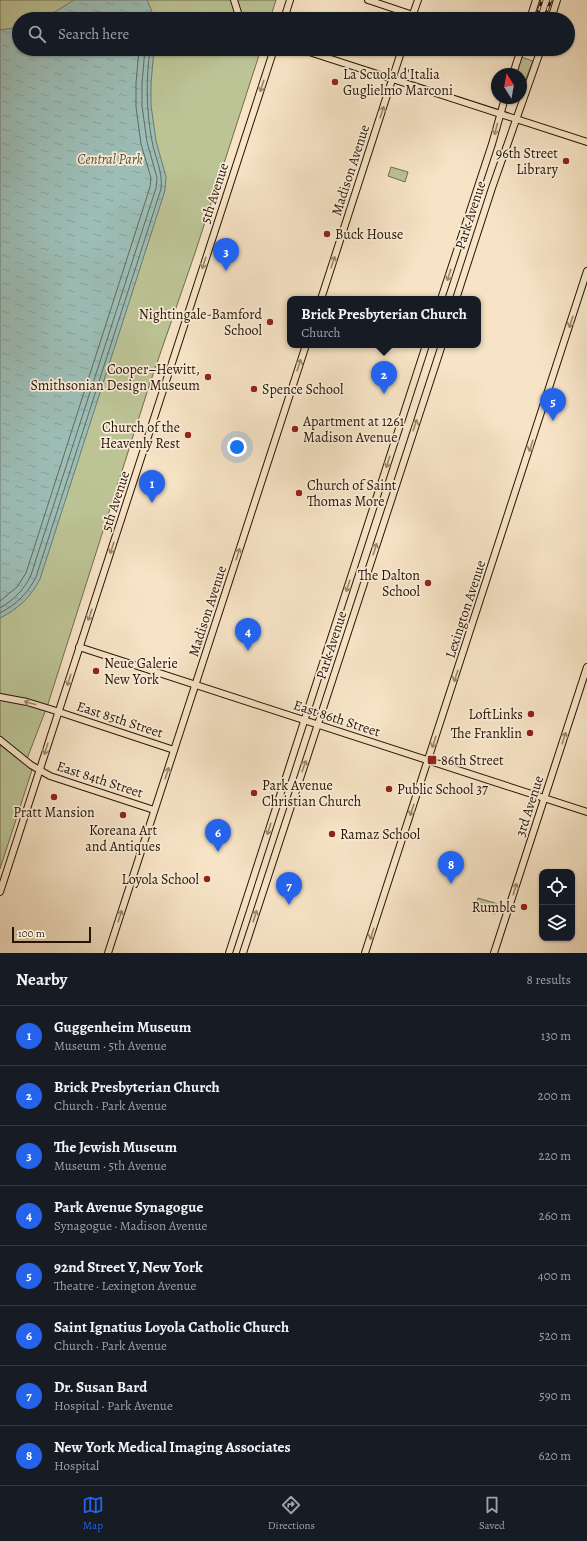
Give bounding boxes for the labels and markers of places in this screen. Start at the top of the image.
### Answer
place label: La Scuola d'Italia Guglielmo Marconi [343,65,453,100]
marker: La Scuola d'Italia Guglielmo Marconi [330,77,340,87]
place label: 96th Street Library [496,144,559,179]
marker: 96th Street Library [561,156,571,166]
place label: Buck House [335,225,403,244]
marker: Buck House [322,229,332,239]
pin: 3 [213,238,239,271]
place label: Nightingale-Bamford School [139,305,263,340]
marker: Nightingale-Bamford School [265,317,275,327]
place label: Cooper–Hewitt, Smithsonian Design Museum [30,360,200,395]
pin: 2 [371,361,397,394]
marker: Cooper–Hewitt, Smithsonian Design Museum [203,372,213,382]
place label: Spence School [262,380,344,399]
marker: Spence School [249,384,259,394]
pin: 5 [540,388,566,421]
place label: Apartment at 1261 Madison Avenue [302,412,405,447]
place label: Church of the Heavenly Rest [100,418,180,453]
marker: Apartment at 1261 Madison Avenue [290,424,300,434]
marker: Church of the Heavenly Rest [183,430,193,440]
pin: 1 [139,470,165,503]
place label: Church of Saint Thomas More [307,476,397,511]
marker: Church of Saint Thomas More [294,488,304,498]
place label: The Dalton School [358,566,421,601]
marker: The Dalton School [423,578,433,588]
pin: 4 [235,618,261,651]
place label: Neue Galerie New York [104,654,178,689]
marker: Neue Galerie New York [91,666,101,676]
place label: LoftLinks [469,705,523,724]
marker: LoftLinks [526,709,536,719]
place label: The Franklin [451,724,522,743]
marker: The Franklin [525,728,535,738]
place label: 86th Street [441,751,504,770]
marker: 86th Street [426,754,438,766]
place label: Park Avenue Christian Church [262,776,362,811]
place label: Public School 37 [397,780,488,799]
marker: Public School 37 [384,784,394,794]
marker: Park Avenue Christian Church [249,788,259,798]
marker: Pratt Mansion [49,792,59,802]
place label: Pratt Mansion [13,803,95,822]
marker: Koreana Art and Antiques [118,810,128,820]
pin: 6 [205,819,231,852]
place label: Koreana Art and Antiques [85,821,161,856]
place label: Ramaz School [340,825,421,844]
marker: Ramaz School [327,829,337,839]
pin: 8 [438,851,464,884]
place label: Loyola School [122,870,200,889]
pin: 7 [276,872,302,905]
marker: Loyola School [202,874,212,884]
place label: Rumble [472,898,516,917]
marker: Rumble [519,902,529,912]

